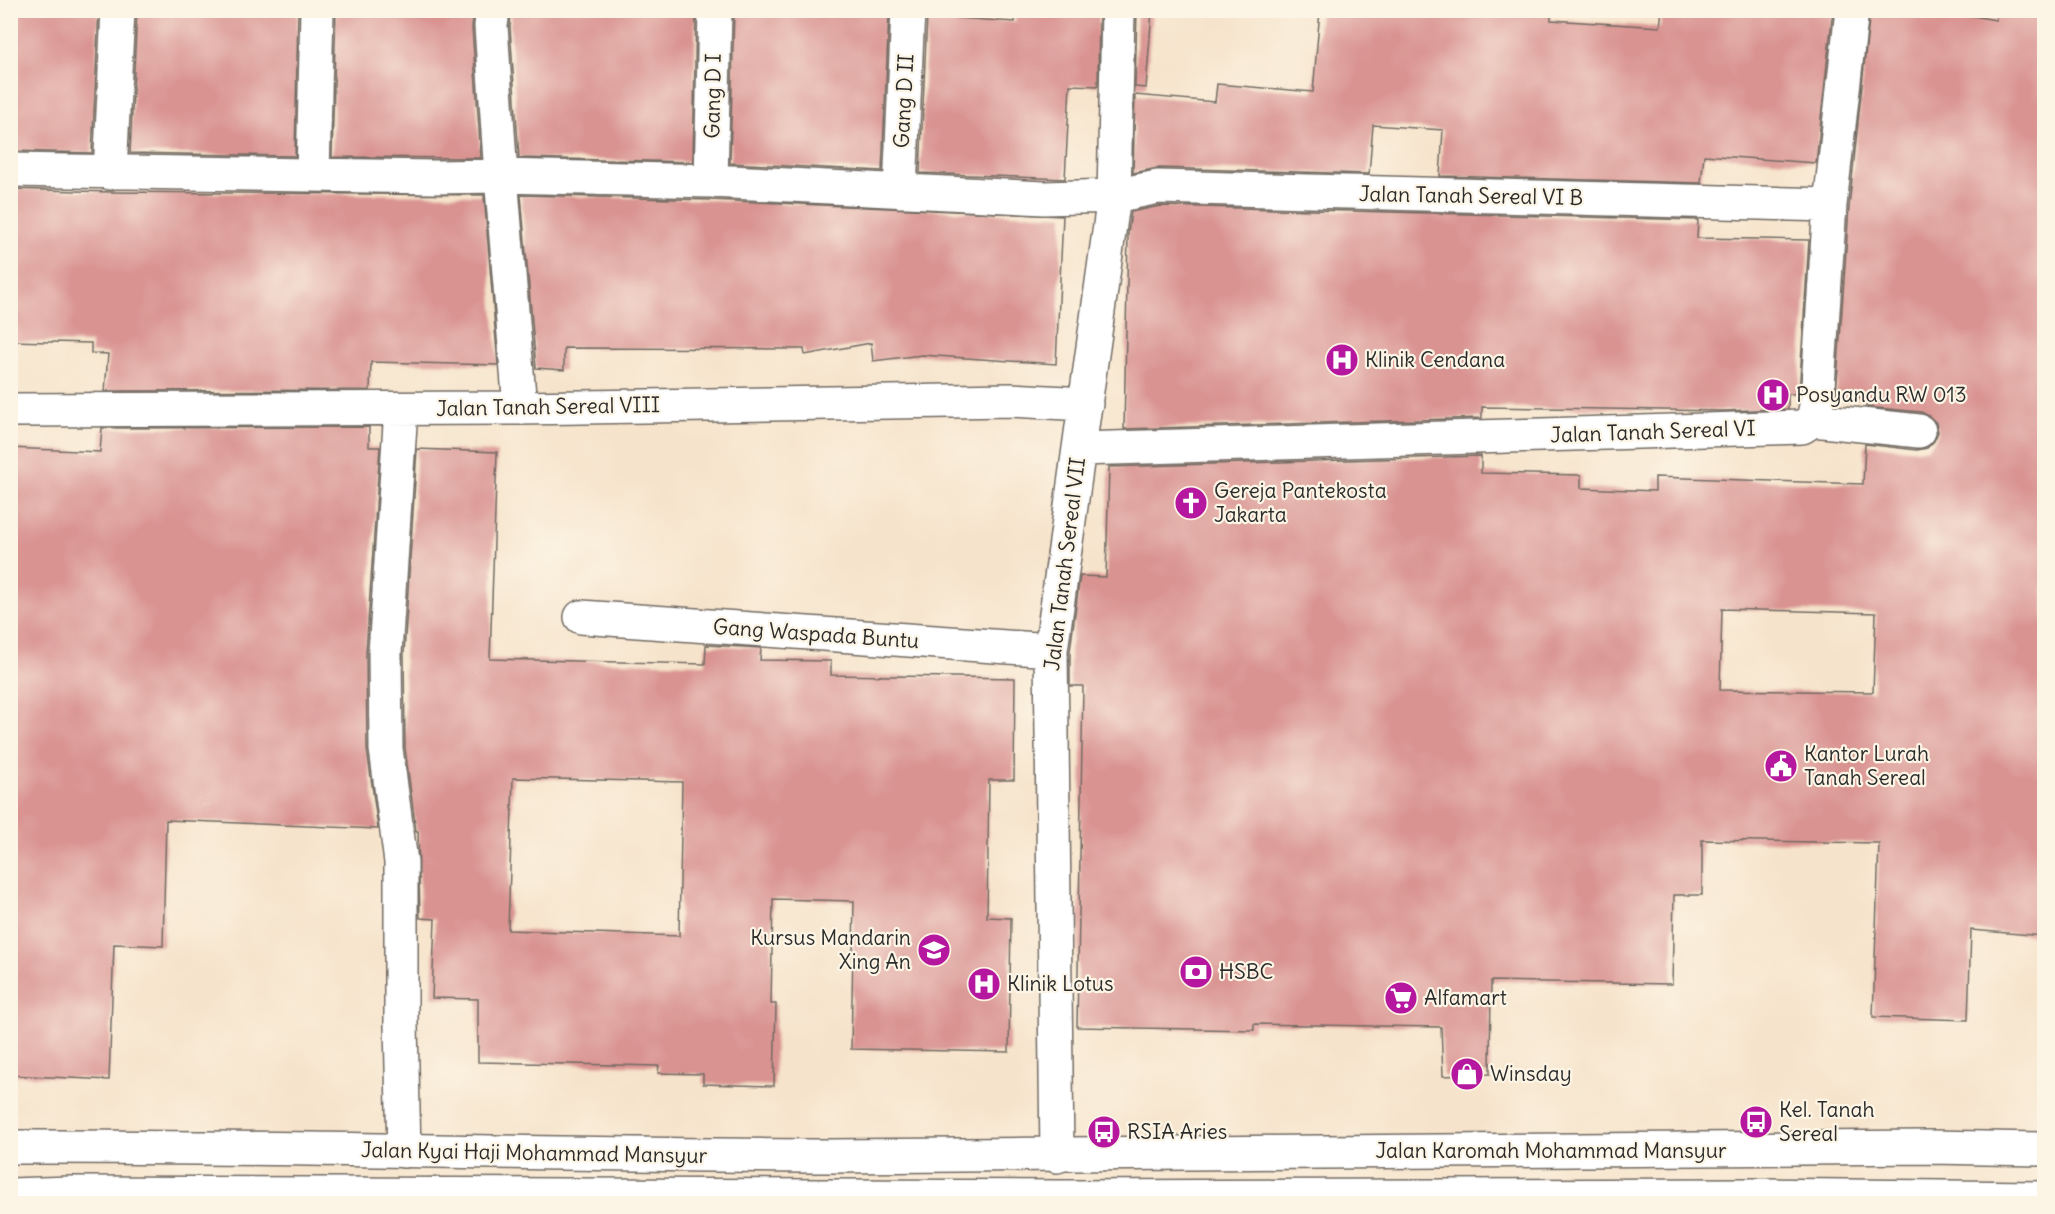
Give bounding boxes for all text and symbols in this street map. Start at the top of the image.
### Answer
street label: Gang D I [698,53,727,139]
street label: Gang D II [888,53,919,149]
street label: Jalan Tanah Sereal VI B [1359,180,1583,211]
hospital icon: Klinik Cendana [1324,342,1360,378]
place label: Klinik Cendana [1365,346,1505,373]
hospital icon: Posyandu RW 013 [1755,377,1791,413]
place label: Posyandu RW 013 [1796,381,1967,408]
street label: Jalan Tanah Sereal VIII [436,391,660,422]
street label: Jalan Tanah Sereal VI [1550,414,1756,449]
street label: Jalan Tanah Sereal VII [1038,456,1091,672]
place label: Gereja Pantekosta Jakarta [1214,477,1387,528]
church icon: Gereja Pantekosta Jakarta [1173,485,1209,521]
street label: Gang Waspada Buntu [712,613,920,654]
place label: Kantor Lurah Tanah Sereal [1804,740,1929,791]
public building icon: Kantor Lurah Tanah Sereal [1763,748,1799,784]
place label: Kursus Mandarin Xing An [750,924,911,975]
school or university icon: Kursus Mandarin Xing An [916,932,952,968]
bank icon: HSBC [1178,954,1214,990]
place label: HSBC [1219,958,1274,985]
hospital icon: Klinik Lotus [966,966,1002,1002]
place label: Klinik Lotus [1007,970,1114,997]
supermarket icon: Alfamart [1383,980,1419,1016]
place label: Alfamart [1424,984,1507,1011]
shop icon: Winsday [1449,1056,1485,1092]
place label: Winsday [1490,1060,1572,1087]
place label: Kel. Tanah Sereal [1779,1096,1875,1147]
bus stop icon: Kel. Tanah Sereal [1738,1104,1774,1140]
bus stop icon: RSIA Aries [1086,1114,1122,1150]
place label: RSIA Aries [1127,1118,1227,1145]
street label: Jalan Kyai Haji Mohammad Mansyur [361,1136,708,1169]
street label: Jalan Karomah Mohammad Mansyur [1375,1137,1727,1164]

